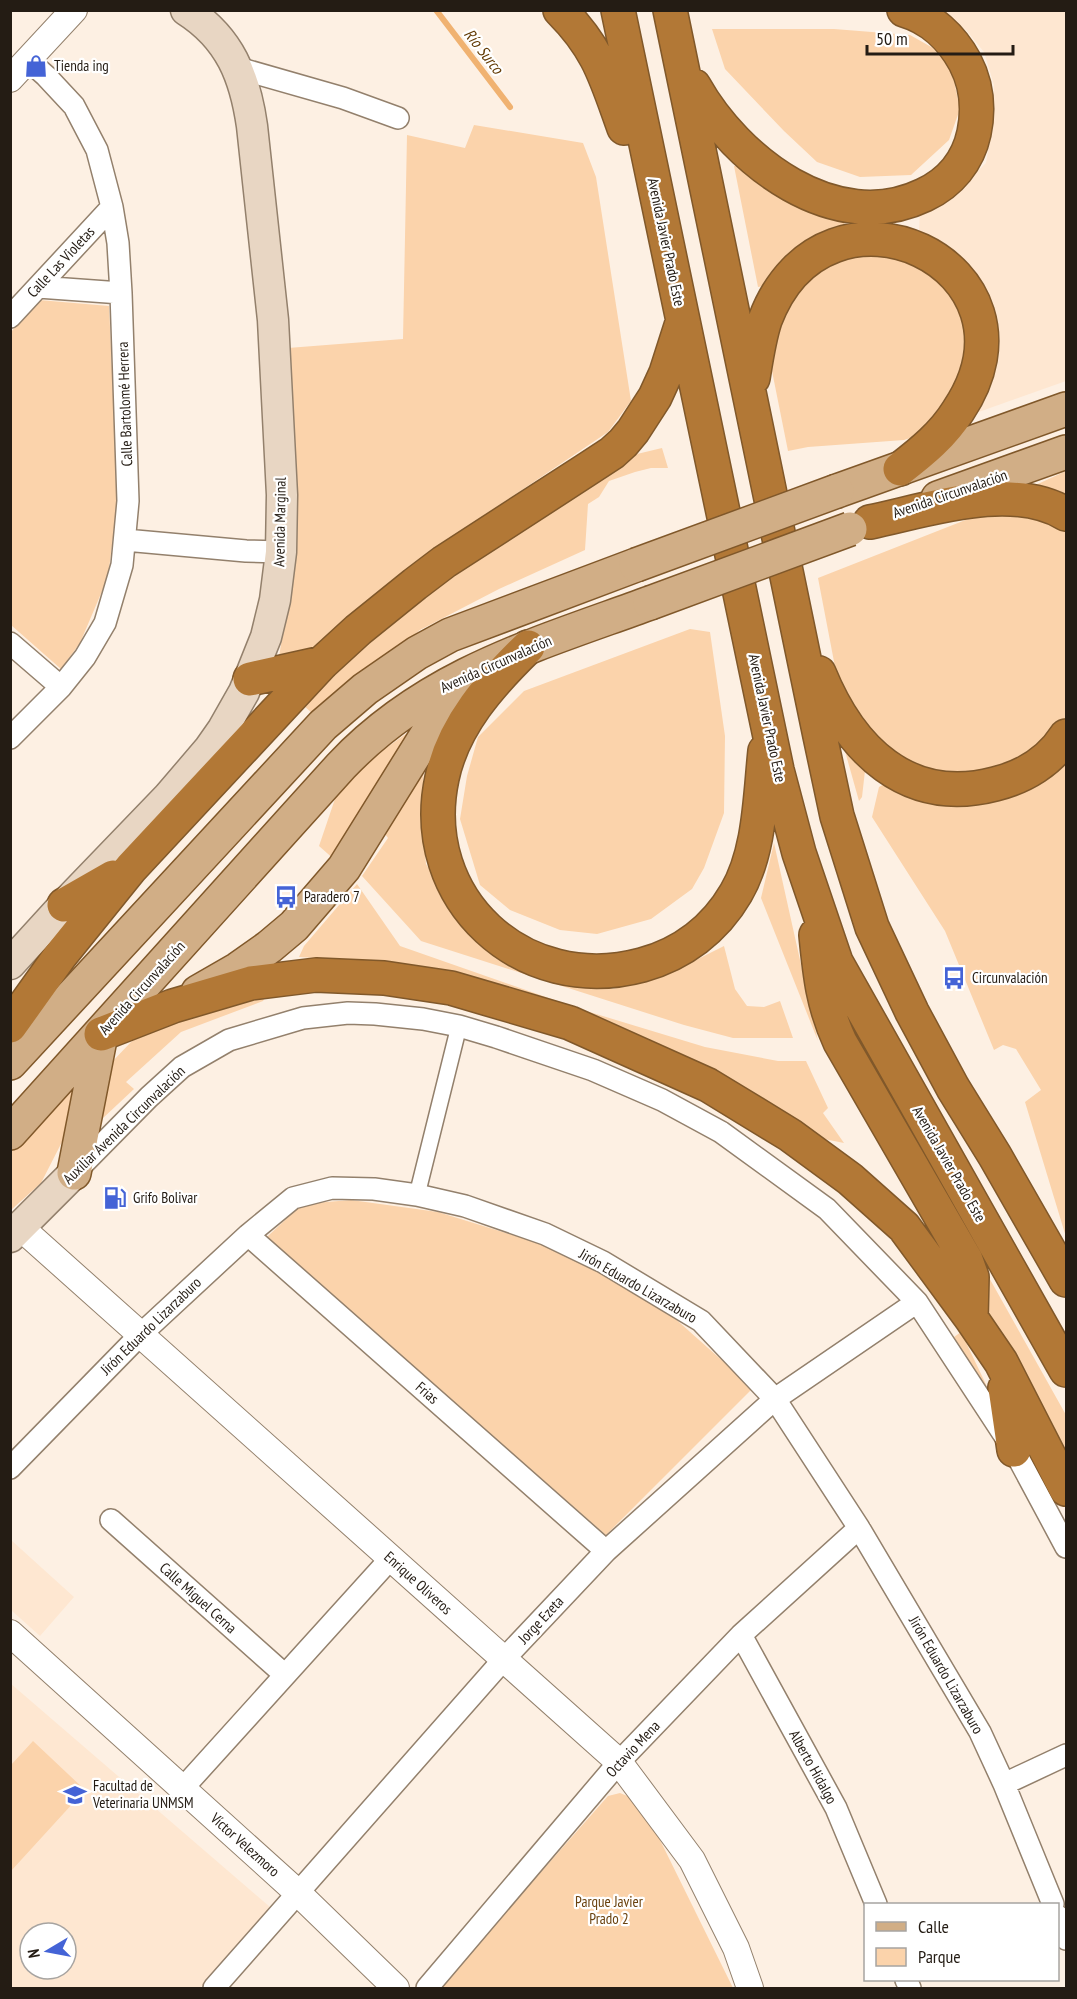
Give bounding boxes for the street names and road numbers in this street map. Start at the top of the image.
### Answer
street label: Avenida Javier Prado Este [644,176,689,308]
street label: Calle Las Violetas [23,222,98,301]
street label: Calle Bartolomé Herrera [113,341,136,467]
street label: Avenida Circunvalación [890,465,1010,522]
street label: Avenida Marginal [269,477,290,567]
street label: Avenida Circunvalación [437,630,554,697]
street label: Avenida Javier Prado Este [745,652,790,784]
street label: Avenida Circunvalación [94,937,189,1039]
street label: Auxiliar Avenida Circunvalación [59,1061,189,1188]
street label: Avenida Javier Prado Este [909,1102,990,1225]
street label: Jirón Eduardo Lizarzaburo [575,1244,701,1327]
street label: Jirón Eduardo Lizarzaburo [96,1273,205,1379]
street label: Frias [412,1377,443,1408]
street label: Enrique Oliveros [380,1547,456,1618]
street label: Calle Miguel Cerna [156,1558,241,1637]
street label: Jorge Ezeta [513,1592,567,1648]
street label: Jirón Eduardo Lizarzaburo [904,1612,988,1737]
street label: Octavio Mena [602,1716,664,1781]
street label: Alberto Hidalgo [785,1726,842,1807]
street label: Víctor Velezmoro [206,1808,284,1881]

